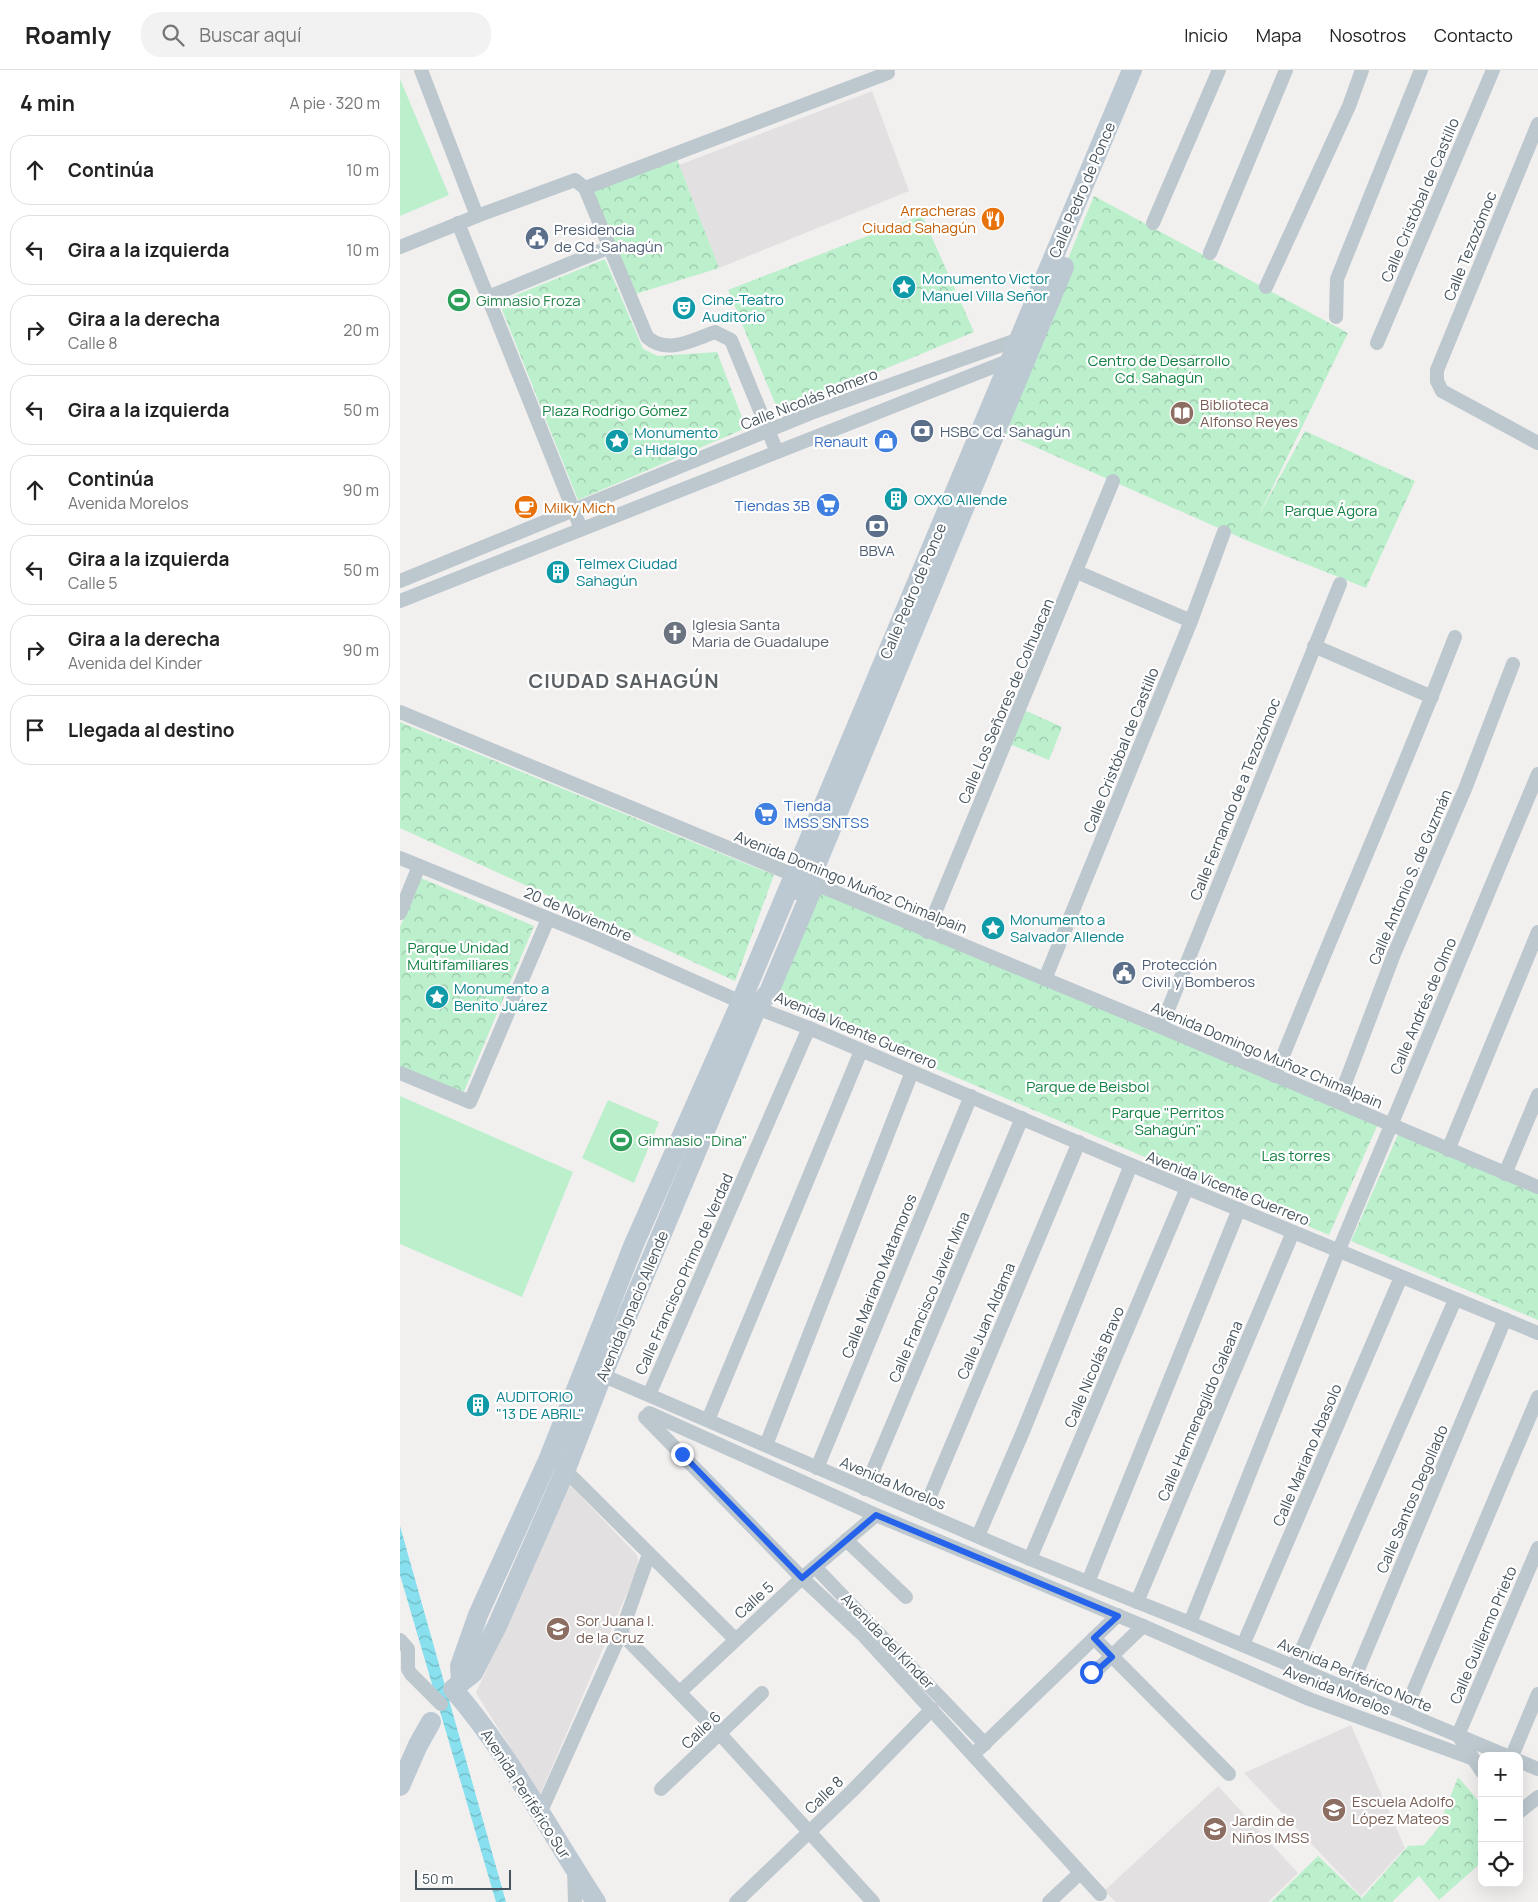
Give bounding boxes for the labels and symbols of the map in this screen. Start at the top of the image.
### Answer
street label: Calle Cristóbal de Castillo [1376,114,1464,285]
street label: Calle Pedro de Ponce [1044,119,1120,261]
street label: Calle Tezozómoc [1438,188,1502,304]
place label: Arracheras Ciudad Sahagún [862,200,976,238]
restaurant icon: Arracheras Ciudad Sahagún [980,206,1006,232]
place label: Presidencia de Cd. Sahagún [554,219,663,257]
public building icon: Presidencia de Cd. Sahagún [524,225,550,251]
place label: Monumento Victor Manuel Villa Señor [922,268,1050,306]
place icon: Monumento Victor Manuel Villa Señor [891,274,917,300]
sports icon: Gimnasio Froza [446,287,472,313]
place label: Cine-Teatro Auditorio [702,289,784,327]
place label: Gimnasio Froza [476,290,581,311]
theatre icon: Cine-Teatro Auditorio [671,295,697,321]
park label: Centro de Desarrollo Cd. Sahagún [1088,350,1230,388]
street label: Calle Nicolás Romero [737,363,881,435]
place label: Biblioteca Alfonso Reyes [1200,394,1298,432]
park label: Plaza Rodrigo Gómez [542,400,688,421]
library icon: Biblioteca Alfonso Reyes [1169,400,1195,426]
bank icon: HSBC Cd. Sahagún [909,418,935,444]
place label: HSBC Cd. Sahagún [940,421,1070,442]
place label: Monumento a Hidalgo [634,422,718,460]
place icon: Monumento a Hidalgo [604,428,630,454]
shop icon: Renault [873,428,899,454]
place label: Renault [814,431,868,452]
building icon: OXXO Allende [883,486,909,512]
place label: OXXO Allende [914,489,1007,510]
supermarket icon: Tiendas 3B [815,492,841,518]
cafe icon: Milky Mich [513,494,539,520]
place label: Tiendas 3B [735,495,810,516]
place label: Milky Mich [544,497,615,518]
park label: Parque Ágora [1285,500,1377,521]
bank icon: BBVA [864,513,890,539]
street label: Calle Pedro de Ponce [875,520,951,662]
place label: BBVA [859,540,895,561]
place label: Telmex Ciudad Sahagún [576,553,677,591]
building icon: Telmex Ciudad Sahagún [545,559,571,585]
street label: Calle Los Señores de Colhuacan [953,595,1059,807]
place label: Iglesia Santa Maria de Guadalupe [692,614,829,652]
church icon: Iglesia Santa Maria de Guadalupe [662,620,688,646]
street label: Calle Cristóbal de Castillo [1078,664,1164,836]
district label: CIUDAD SAHAGÚN [528,667,720,694]
street label: Calle Fernando de a Tezozómoc [1185,695,1285,903]
street label: Calle Antonio S. de Guzmán [1363,786,1457,968]
place label: Tienda IMSS SNTSS [784,795,869,833]
supermarket icon: Tienda IMSS SNTSS [753,801,779,827]
street label: Avenida Domingo Muñoz Chimalpain [731,826,971,938]
street label: 20 de Noviembre [521,882,635,946]
place label: Monumento a Salvador Allende [1010,909,1125,947]
place icon: Monumento a Salvador Allende [980,915,1006,941]
street label: Calle Andrés de Olmo [1385,934,1461,1078]
park label: Parque Unidad Multifamiliares [407,937,509,975]
place label: Protección Civil y Bomberos [1142,954,1255,992]
public building icon: Protección Civil y Bomberos [1111,960,1137,986]
place label: Monumento a Benito Juárez [454,978,549,1016]
place icon: Monumento a Benito Juárez [424,984,450,1010]
street label: Avenida Vicente Guerrero [772,986,941,1074]
street label: Avenida Domingo Muñoz Chimalpain [1148,997,1386,1113]
park label: Parque de Beisbol [1026,1076,1150,1097]
park label: Parque "Perritos Sahagún" [1112,1102,1224,1140]
sports icon: Gimnasio "Dina" [608,1127,634,1153]
place label: Gimnasio "Dina" [638,1130,748,1151]
park label: Las torres [1262,1145,1330,1166]
street label: Avenida Vicente Guerrero [1143,1146,1313,1230]
street label: Calle Francisco Primo de Verdad [630,1170,738,1378]
street label: Calle Mariano Matamoros [836,1191,922,1361]
street label: Calle Francisco Javier Mina [883,1208,975,1386]
street label: Avenida Ignacio Allende [591,1227,673,1385]
street label: Calle Juan Aldama [952,1259,1020,1383]
street label: Calle Nicolás Bravo [1059,1303,1129,1431]
street label: Calle Hermenegildo Galeana [1152,1317,1248,1505]
street label: Calle Mariano Abasolo [1268,1381,1347,1529]
place label: AUDITORIO "13 DE ABRIL" [496,1386,584,1424]
building icon: AUDITORIO "13 DE ABRIL" [465,1392,491,1418]
street label: Calle Santos Degollado [1371,1421,1453,1576]
route end [671,1443,694,1466]
street label: Avenida Morelos [837,1451,949,1515]
street label: Calle Guillermo Prieto [1444,1563,1522,1707]
street label: Calle 5 [730,1577,778,1623]
street label: Avenida del Kinder [837,1588,940,1694]
place label: Sor Juana I. de la Cruz [576,1610,654,1648]
school or university icon: Sor Juana I. de la Cruz [545,1616,571,1642]
street label: Avenida Periférico Norte [1274,1633,1436,1717]
street label: Avenida Morelos [1280,1660,1394,1720]
route start [1080,1661,1103,1684]
street label: Calle 6 [677,1706,725,1754]
street label: Avenida Periférico Sur [476,1725,576,1863]
street label: Calle 8 [800,1771,848,1819]
place label: Escuela Adolfo López Mateos [1352,1791,1454,1829]
school or university icon: Escuela Adolfo López Mateos [1321,1797,1347,1823]
place label: Jardin de Niños IMSS [1232,1810,1309,1848]
school or university icon: Jardin de Niños IMSS [1202,1816,1228,1842]
scale bar [415,1867,511,1890]

